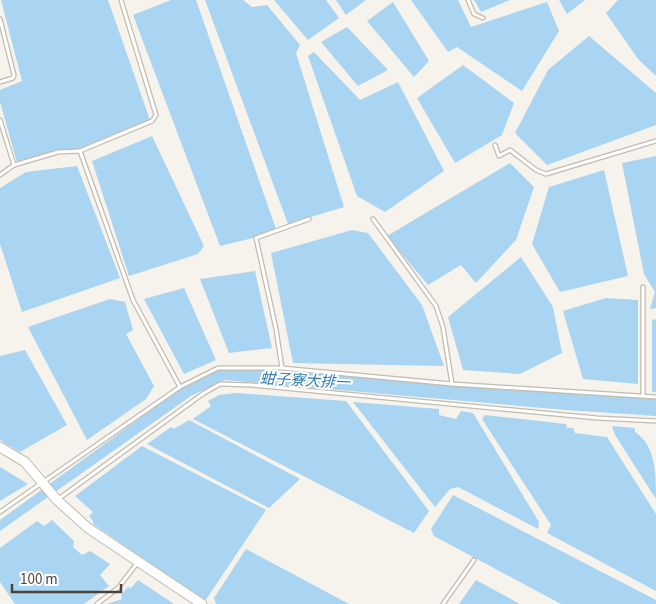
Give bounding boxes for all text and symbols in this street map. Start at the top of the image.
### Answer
water label: 蚶子寮大排一 [260,368,352,394]
scale bar [12,562,121,594]
text: 100 m [20,569,58,590]

